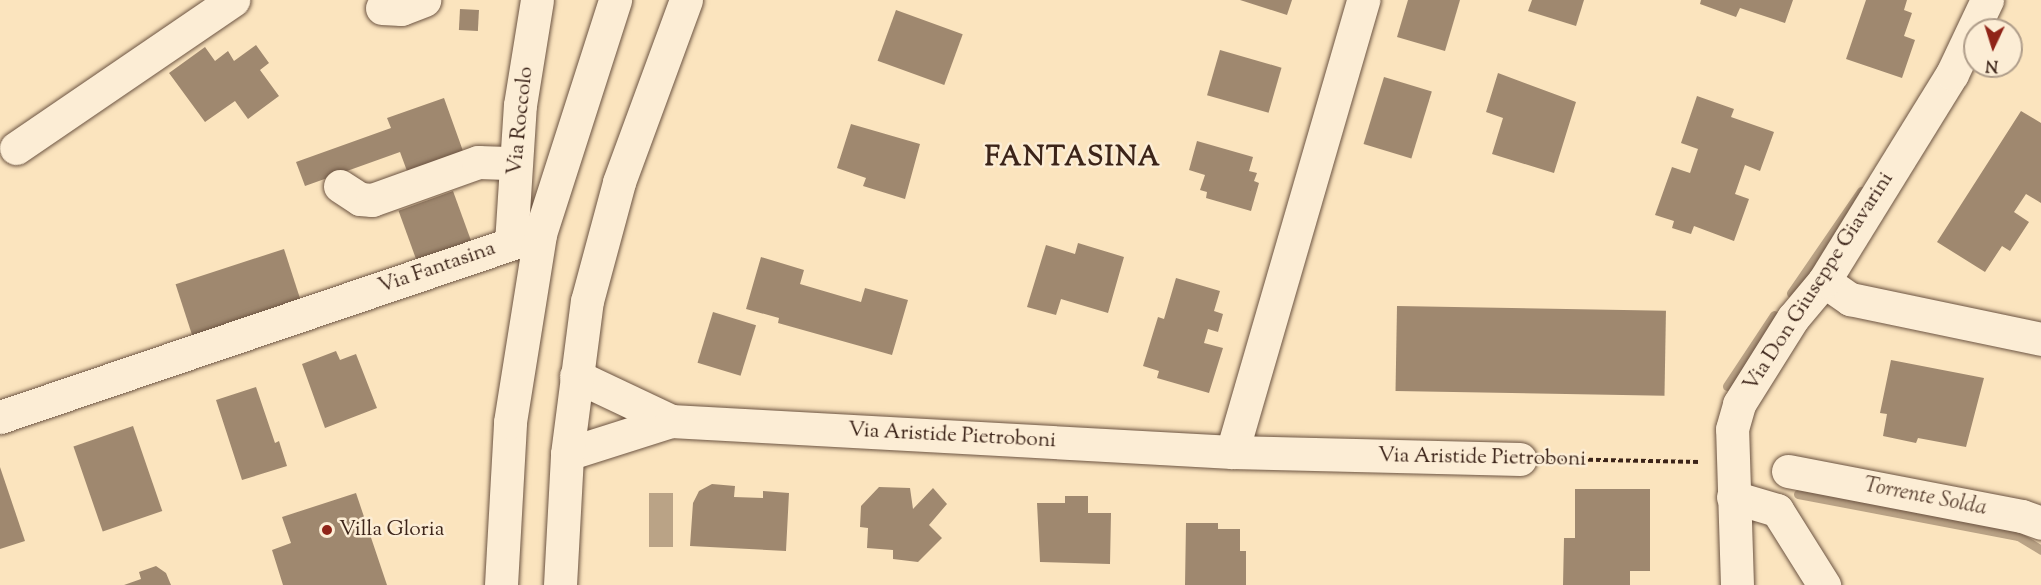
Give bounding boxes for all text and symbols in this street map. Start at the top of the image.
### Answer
north arrow [1963,18,2023,78]
text: N [1985,53,1999,76]
street label: Via Roccolo [503,65,539,177]
district label: FANTASINA [985,143,1161,175]
street label: Via Don Giuseppe Giavarini [1739,168,1899,396]
street label: Via Fantasina [375,236,499,300]
street label: Via Aristide Pietroboni [847,418,1057,454]
street label: Via Aristide Pietroboni [1378,444,1586,472]
water label: Torrente Solda [1861,473,1989,523]
place label: Villa Gloria [339,517,444,543]
marker: Villa Gloria [320,523,334,537]

